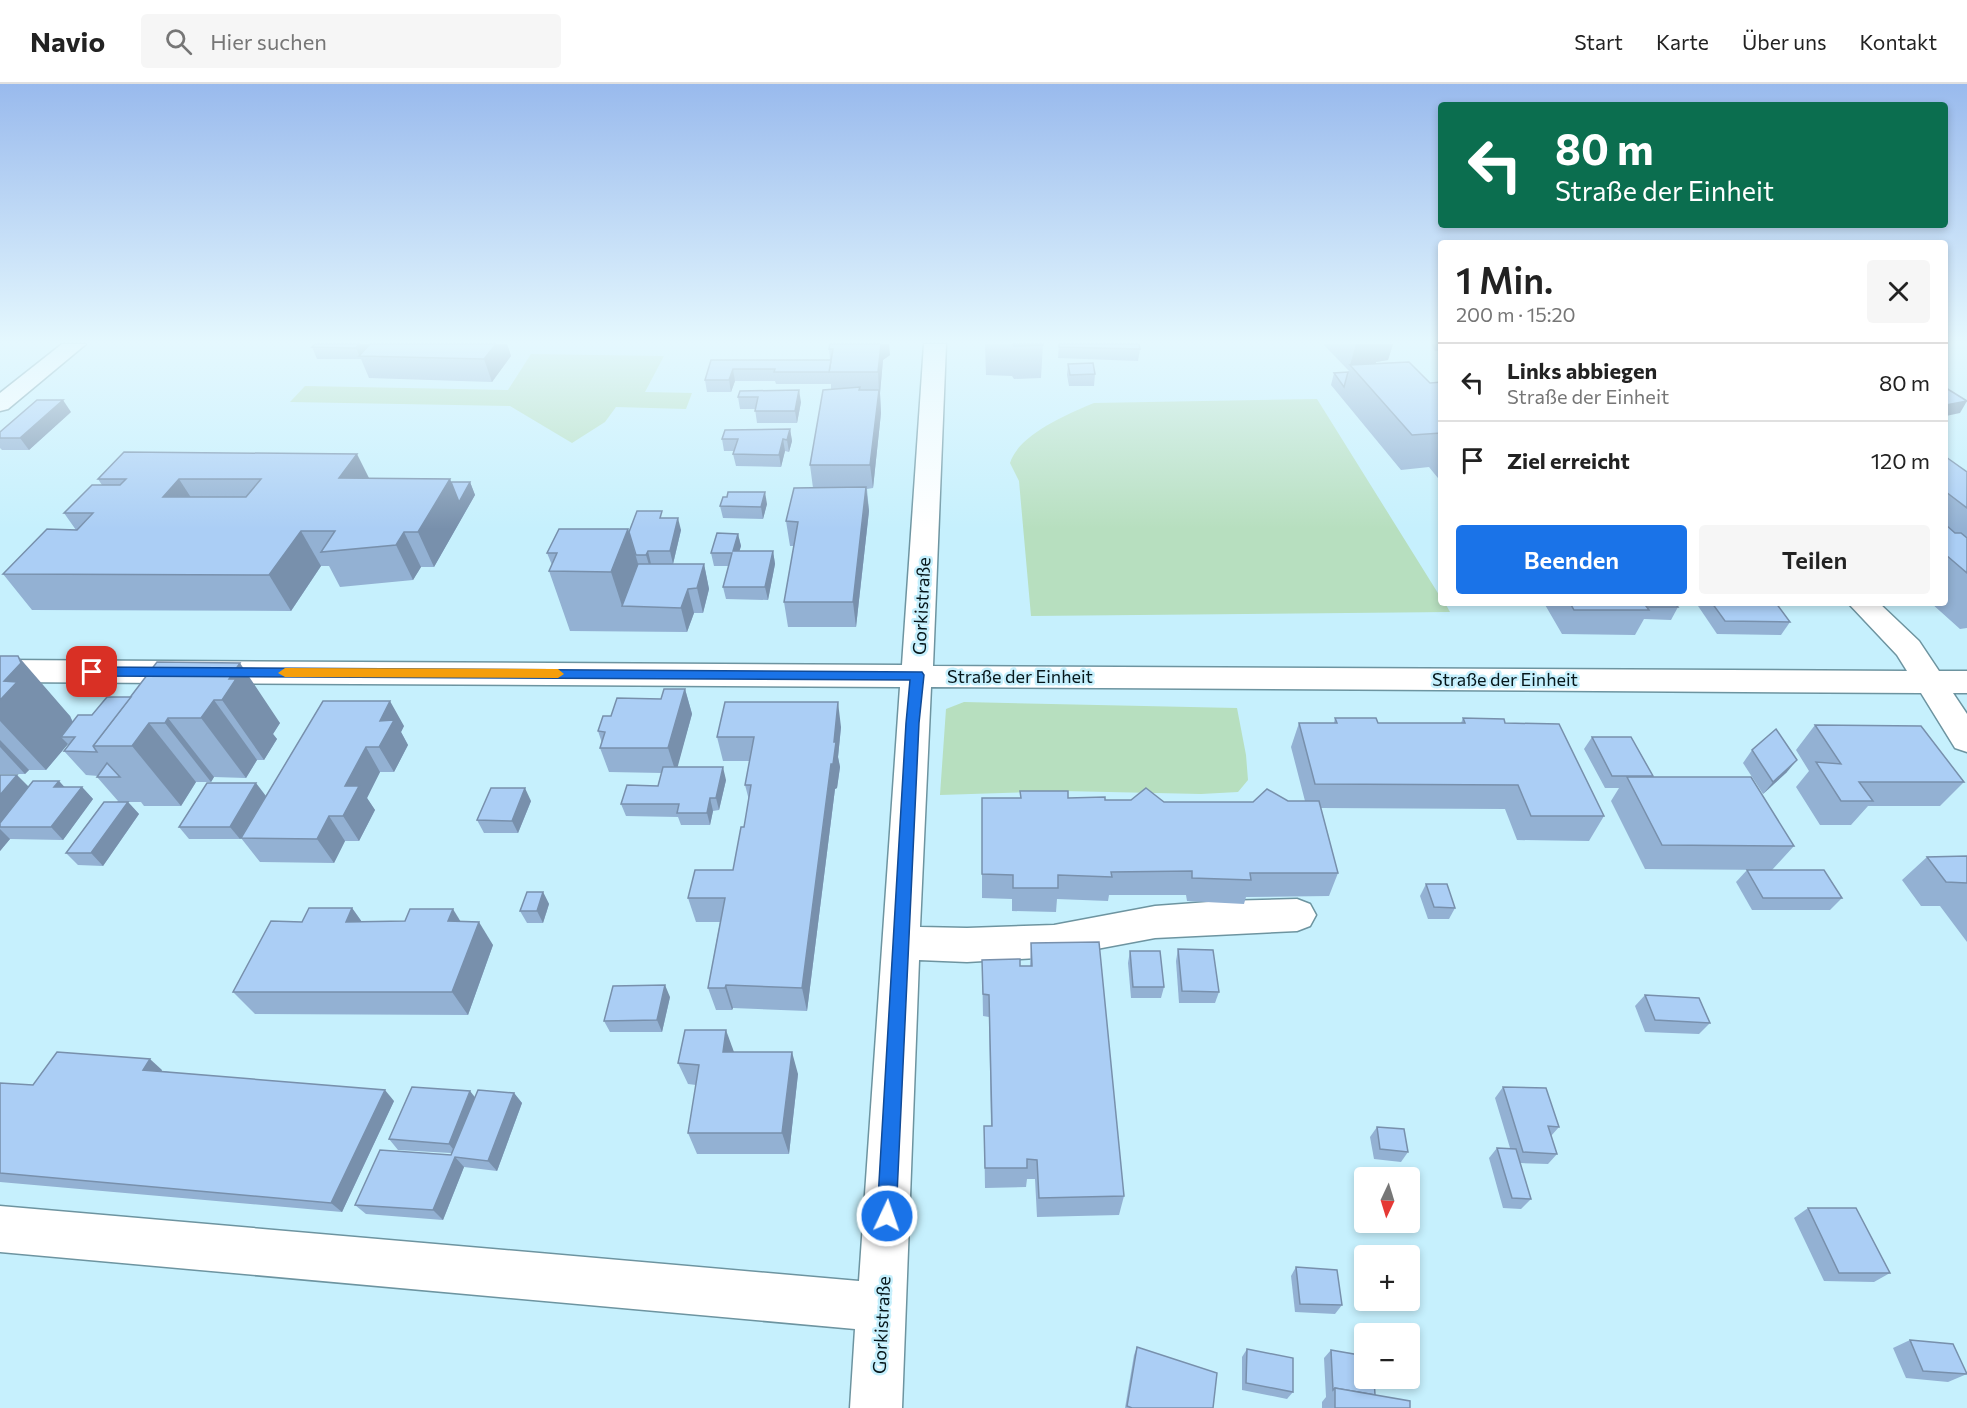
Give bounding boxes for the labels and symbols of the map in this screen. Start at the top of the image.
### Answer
street label: Gorkistraße [907,557,935,655]
pin [66,646,117,697]
street label: Straße der Einheit [947,665,1093,687]
street label: Straße der Einheit [1432,668,1578,690]
north arrow [1354,1167,1420,1233]
position arrow [855,1184,919,1248]
street label: Gorkistraße [867,1276,895,1374]

